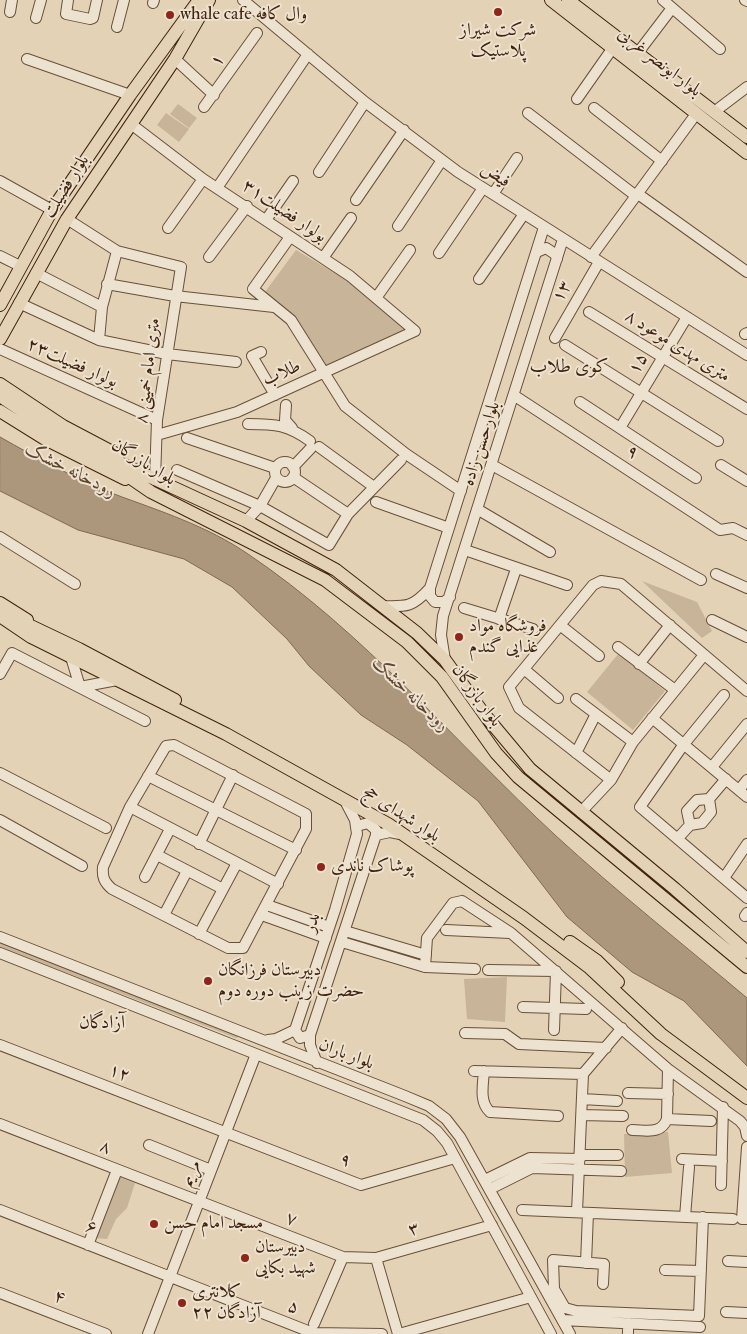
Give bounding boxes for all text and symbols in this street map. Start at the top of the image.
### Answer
place label: whale cafe وال کافه [180,4,307,26]
marker: شرکت شیراز پلاستیک [492,6,504,18]
marker: whale cafe وال کافه [164,9,176,21]
place label: شرکت شیراز پلاستیک [460,20,536,62]
street label: بلوار ابونصر غربی [613,24,705,102]
street label: ۱ [206,50,230,72]
street label: بلوار فضیلت [39,151,95,223]
street label: فیض [476,159,514,193]
street label: بولوار فضیلت۳۱ [238,176,330,248]
street label: ۱۳ [548,277,578,307]
street label: ۸ متری مهدی موعود [620,306,734,388]
street label: ۸ متری امام خمینی [132,317,166,425]
street label: بولوار فضیلت۲۳ [23,334,121,394]
street label: ۱۵ [624,349,654,379]
street label: طلاب [260,356,304,392]
district label: کوی طلاب [529,357,609,379]
street label: بلوارحسن زاده [458,399,506,489]
street label: بلوار بازرگان [107,435,179,491]
water label: رودخانه خشک [21,438,119,504]
street label: ۹ [622,441,642,465]
place label: فروشگاه مواد غذایی گندم [469,616,546,659]
marker: فروشگاه مواد غذایی گندم [453,631,465,643]
water label: رودخانه خشک [366,652,454,738]
street label: بلوار بازرگان [446,660,506,732]
street label: بلوار شهدای حج [358,782,444,848]
place label: پوشاک ناندی [331,856,413,878]
marker: پوشاک ناندی [315,861,327,873]
street label: بدر [300,911,326,935]
place label: دبیرستان فرزانگان حضرت زینب دوره دوم [218,960,364,1002]
marker: دبیرستان فرزانگان حضرت زینب دوره دوم [202,975,214,987]
district label: آزادگان [79,1013,125,1035]
street label: بلوار باران [315,1035,377,1075]
street label: ۱۲ [105,1060,133,1088]
street label: ۸ [96,1136,114,1160]
street label: ۹ [336,1149,354,1173]
street label: مریم [177,1158,207,1190]
street label: ۷ [282,1208,300,1232]
place label: مسجد امام حسن [164,1213,263,1235]
street label: ۶ [82,1216,100,1240]
marker: مسجد امام حسن [148,1218,160,1230]
street label: ۳ [406,1218,422,1242]
place label: دبیرستان شهید بکایی [255,1237,316,1280]
marker: دبیرستان شهید بکایی [239,1252,251,1264]
place label: کلانتری ۲۲ آزادگان [192,1282,261,1325]
street label: ۴ [50,1286,68,1310]
street label: ۵ [284,1296,302,1320]
marker: کلانتری ۲۲ آزادگان [176,1297,188,1309]

